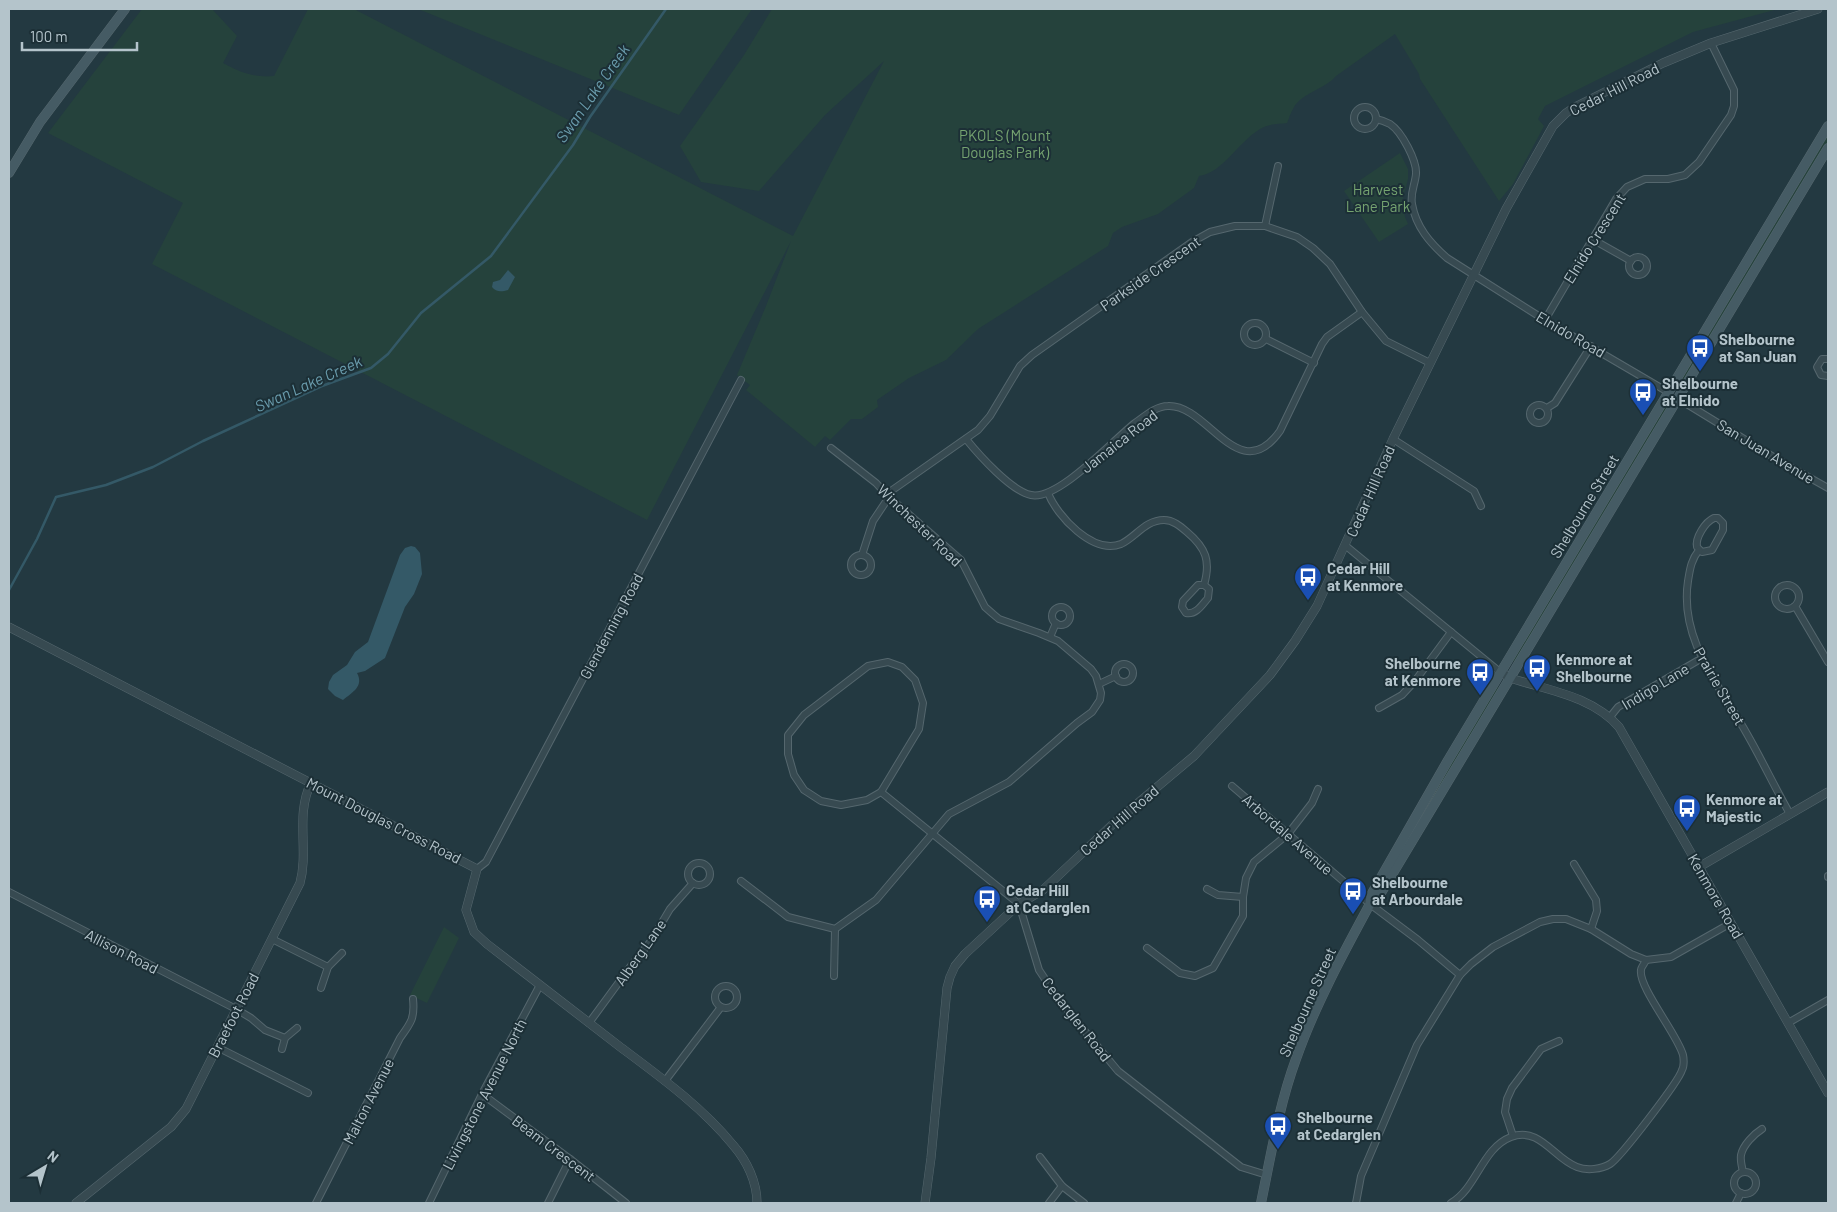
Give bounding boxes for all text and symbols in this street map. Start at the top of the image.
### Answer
scale bar [22,20,138,52]
text: 100 m [30,27,68,45]
water label: Swan Lake Creek [551,40,633,146]
street label: Cedar Hill Road [1566,59,1662,119]
park label: PKOLS (Mount Douglas Park) [959,126,1051,161]
park label: Harvest Lane Park [1346,180,1411,215]
street label: Elnido Crescent [1559,190,1629,286]
street label: Parkside Crescent [1096,232,1204,314]
street label: Elnido Road [1533,307,1609,361]
place label: Shelbourne at San Juan [1719,330,1796,365]
bus stop icon: Shelbourne at San Juan [1685,333,1715,372]
water label: Swan Lake Creek [251,351,365,415]
place label: Shelbourne at Elnido [1662,374,1738,409]
bus stop icon: Shelbourne at Elnido [1628,377,1658,416]
street label: Jamaica Road [1077,406,1161,476]
street label: San Juan Avenue [1714,415,1818,487]
street label: Cedar Hill Road [1342,443,1398,539]
street label: Shelbourne Street [1546,451,1622,561]
street label: Winchester Road [874,480,966,570]
place label: Cedar Hill at Kenmore [1327,559,1403,594]
bus stop icon: Cedar Hill at Kenmore [1293,562,1323,601]
street label: Glendenning Road [576,570,646,682]
street label: Prairie Street [1690,644,1750,728]
place label: Kenmore at Shelbourne [1556,650,1633,685]
bus stop icon: Kenmore at Shelbourne [1522,653,1552,692]
place label: Shelbourne at Kenmore [1385,654,1461,689]
bus stop icon: Shelbourne at Kenmore [1465,657,1495,696]
street label: Indigo Lane [1618,659,1692,713]
street label: Mount Douglas Cross Road [304,773,464,867]
street label: Cedar Hill Road [1076,781,1162,859]
street label: Arbordale Avenue [1239,790,1337,878]
place label: Kenmore at Majestic [1706,790,1783,825]
bus stop icon: Kenmore at Majestic [1672,793,1702,832]
street label: Kenmore Road [1684,850,1748,942]
place label: Shelbourne at Arbourdale [1372,873,1463,908]
bus stop icon: Shelbourne at Arbourdale [1338,876,1368,915]
place label: Cedar Hill at Cedarglen [1006,881,1090,916]
bus stop icon: Cedar Hill at Cedarglen [972,884,1002,923]
street label: Alberg Lane [611,915,669,989]
street label: Allison Road [83,925,161,977]
street label: Shelbourne Street [1275,944,1339,1060]
street label: Braefoot Road [204,970,262,1060]
street label: Cedarglen Road [1039,973,1115,1065]
street label: Livingstone Avenue North [438,1015,530,1173]
street label: Malton Avenue [339,1055,397,1147]
place label: Shelbourne at Cedarglen [1297,1108,1381,1143]
street label: Beam Crescent [509,1111,599,1185]
bus stop icon: Shelbourne at Cedarglen [1263,1111,1293,1150]
north arrow [20,1142,70,1192]
text: N [44,1147,62,1166]

